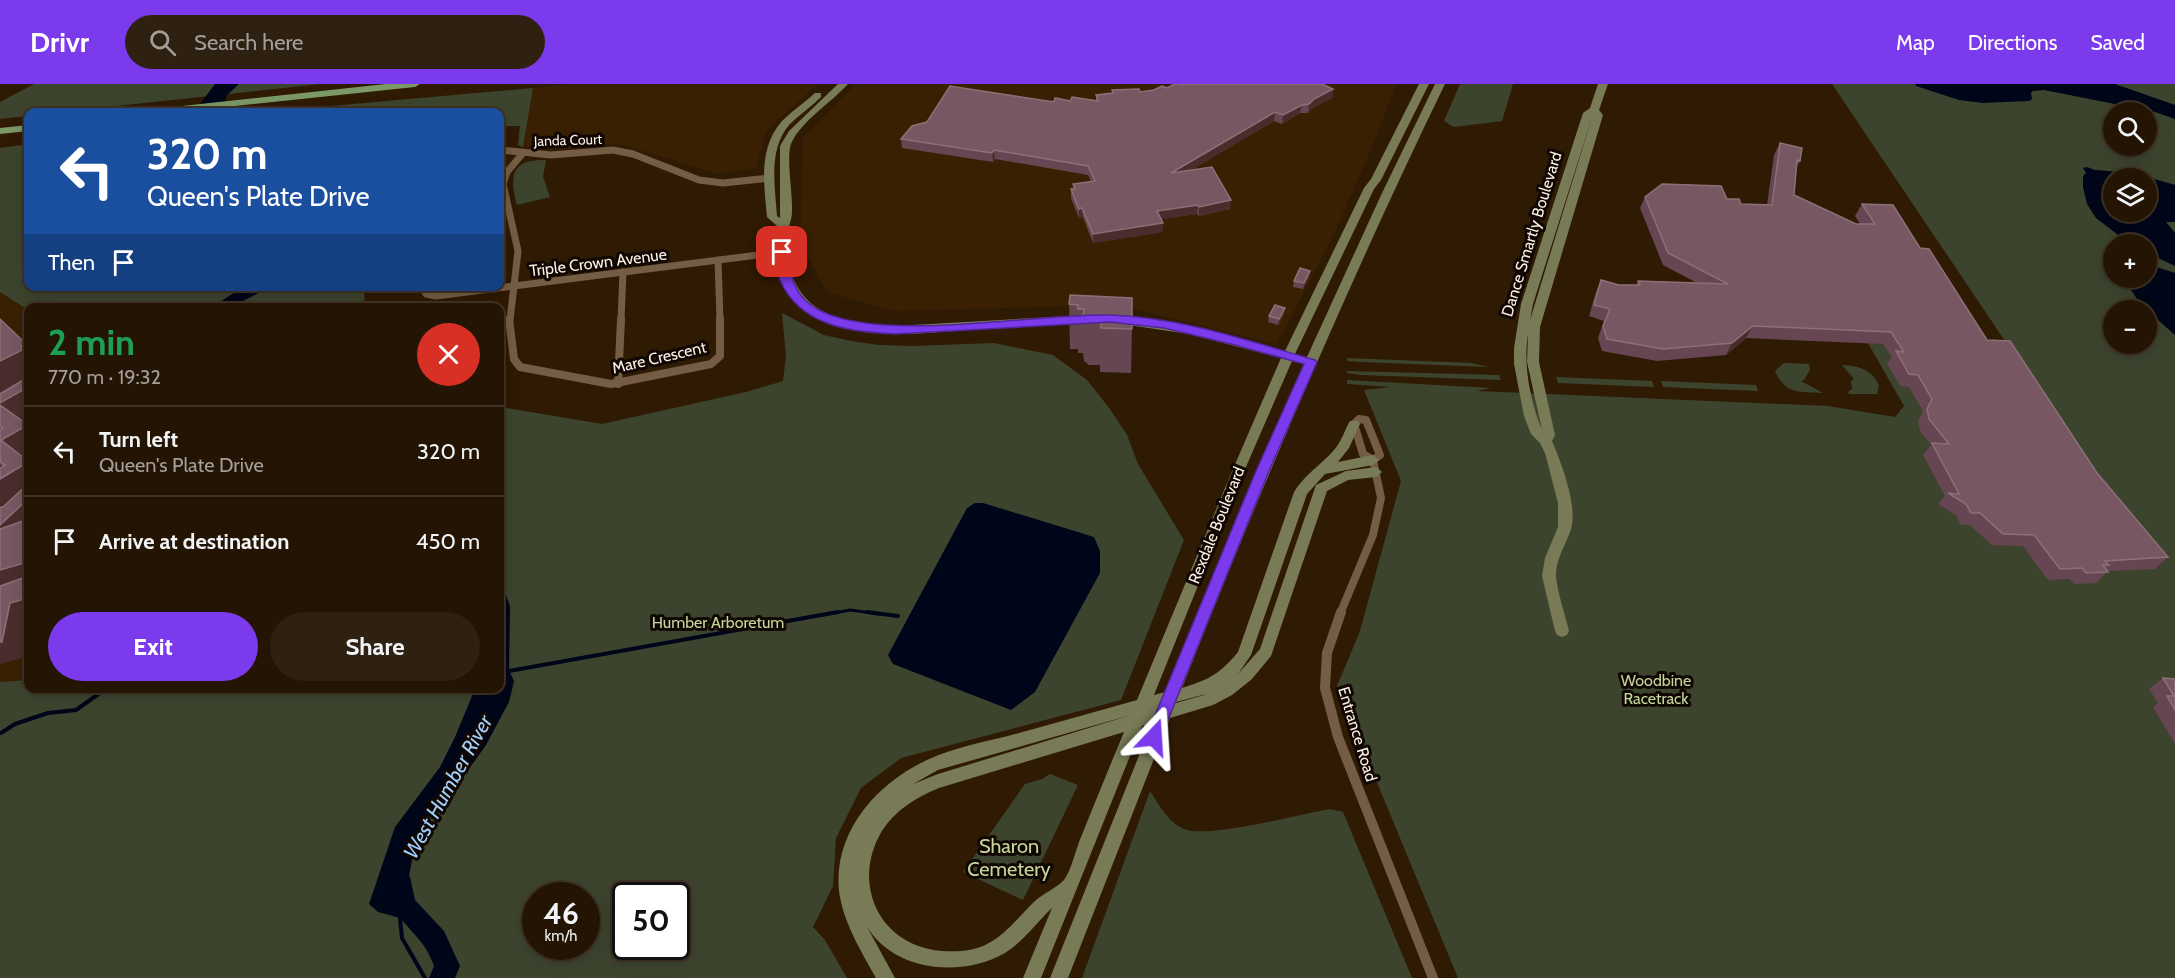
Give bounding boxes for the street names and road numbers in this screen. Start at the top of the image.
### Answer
street label: Janda Court [533,130,603,150]
street label: Dance Smartly Boulevard [1497,149,1566,319]
street label: Triple Crown Avenue [528,245,668,280]
street label: Mare Crescent [610,337,709,378]
street label: Rexdale Boulevard [1184,464,1249,586]
street label: Entrance Road [1334,684,1381,784]

